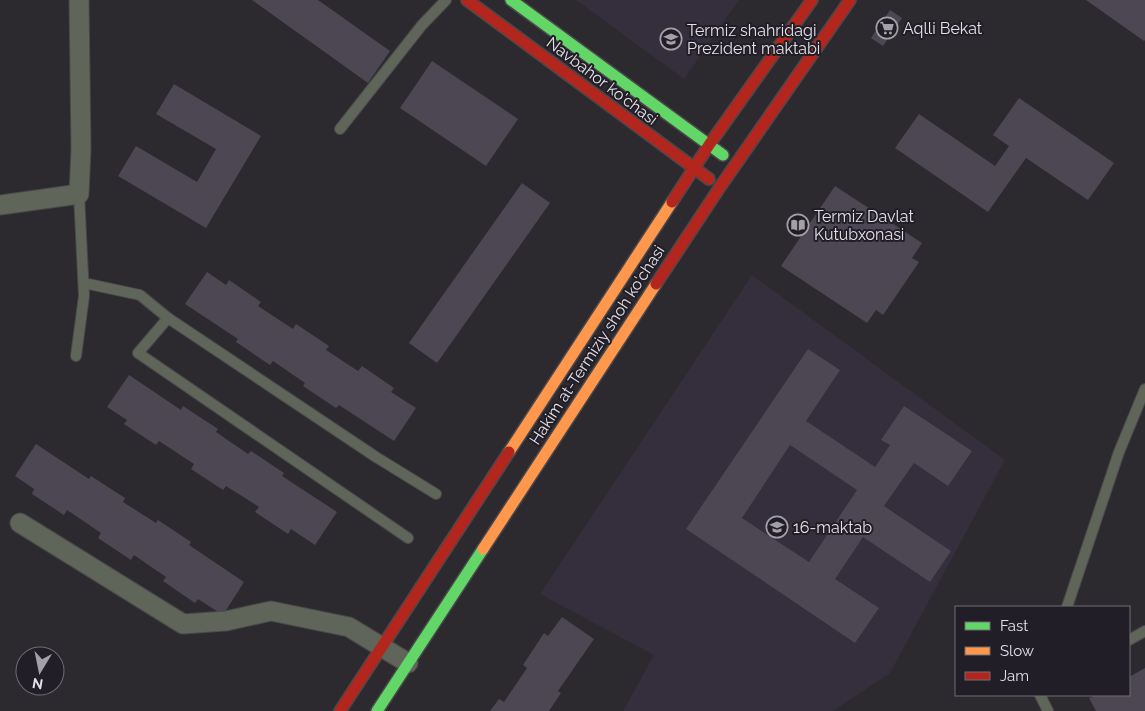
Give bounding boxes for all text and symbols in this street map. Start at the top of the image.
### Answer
supermarket icon: Aqlli Bekat [875,16,899,40]
place label: Aqlli Bekat [903,19,983,38]
place label: Termiz shahridagi Prezident maktabi [687,21,820,58]
school or university icon: Termiz shahridagi Prezident maktabi [659,27,683,51]
street label: Navbahor ko'chasi [543,33,661,129]
place label: Termiz Davlat Kutubxonasi [814,207,915,244]
library icon: Termiz Davlat Kutubxonasi [786,213,810,237]
street label: Hakim at-Termiziy shoh ko'chasi [525,242,669,448]
school or university icon: 16-maktab [765,515,789,539]
place label: 16-maktab [793,518,872,537]
legend [955,606,1130,696]
text: Fast [1000,617,1028,635]
text: Slow [1000,642,1034,660]
north arrow [15,646,65,696]
text: Jam [1000,667,1029,685]
text: N [31,675,44,693]

